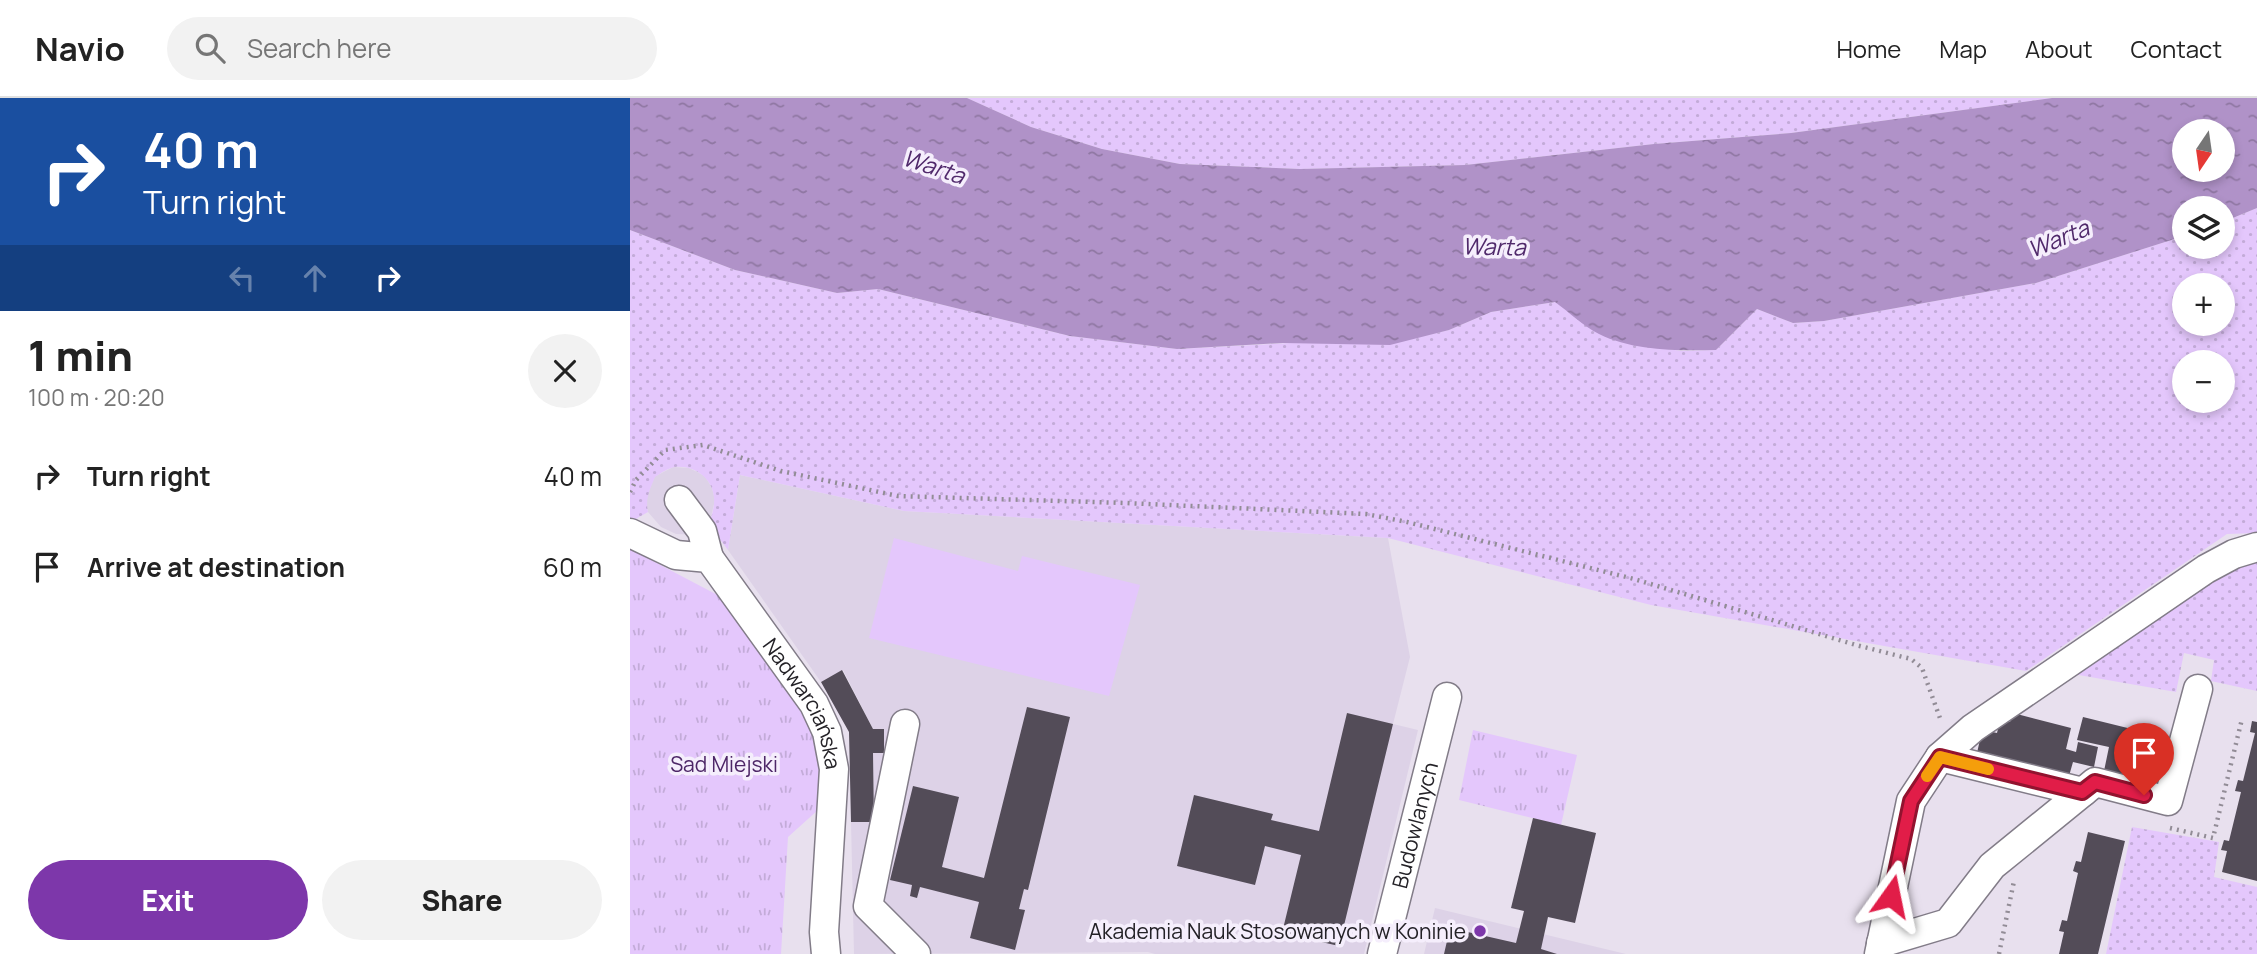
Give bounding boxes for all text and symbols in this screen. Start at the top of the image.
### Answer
search box [167,17,657,80]
text: Navio [35,26,125,71]
icon: search [191,29,229,67]
text: Search here [247,30,391,66]
text: Home [1836,32,1901,65]
text: Map [1939,32,1987,65]
text: About [2025,32,2093,65]
text: Contact [2131,32,2222,65]
text: 40 m [143,116,259,183]
north arrow [2172,119,2235,182]
map controls [2172,119,2235,413]
icon: right [28,126,119,217]
water label: Warta [899,141,970,191]
text: Turn right [143,180,286,224]
button: layers [2172,196,2235,259]
water label: Warta [2023,211,2095,265]
water label: Warta [1462,229,1527,263]
icon: left [223,259,261,297]
icon: ahead [296,259,334,297]
icon: right [369,259,407,297]
button: + [2172,273,2235,336]
text: 1 min [28,326,133,384]
button: close [528,334,602,408]
button: − [2172,350,2235,413]
text: 100 m · 20:20 [28,381,165,413]
icon: right [28,457,66,495]
text: Turn right [87,458,211,494]
text: 40 m [544,458,602,494]
icon: arrive [28,548,66,586]
text: Arrive at destination [87,549,345,585]
text: 60 m [543,549,602,585]
street label: Nadwarciańska [757,632,848,771]
pin [2114,723,2174,795]
icon: arrive [2125,734,2163,772]
park label: Sad Miejski [670,750,778,778]
street label: Budowlanych [1385,759,1444,891]
position arrow [1854,859,1928,933]
button: Exit [28,860,308,940]
button: Share [322,860,602,940]
place label: Akademia Nauk Stosowanych w Koninie [1089,917,1466,945]
marker: Akademia Nauk Stosowanych w Koninie [1472,923,1488,939]

